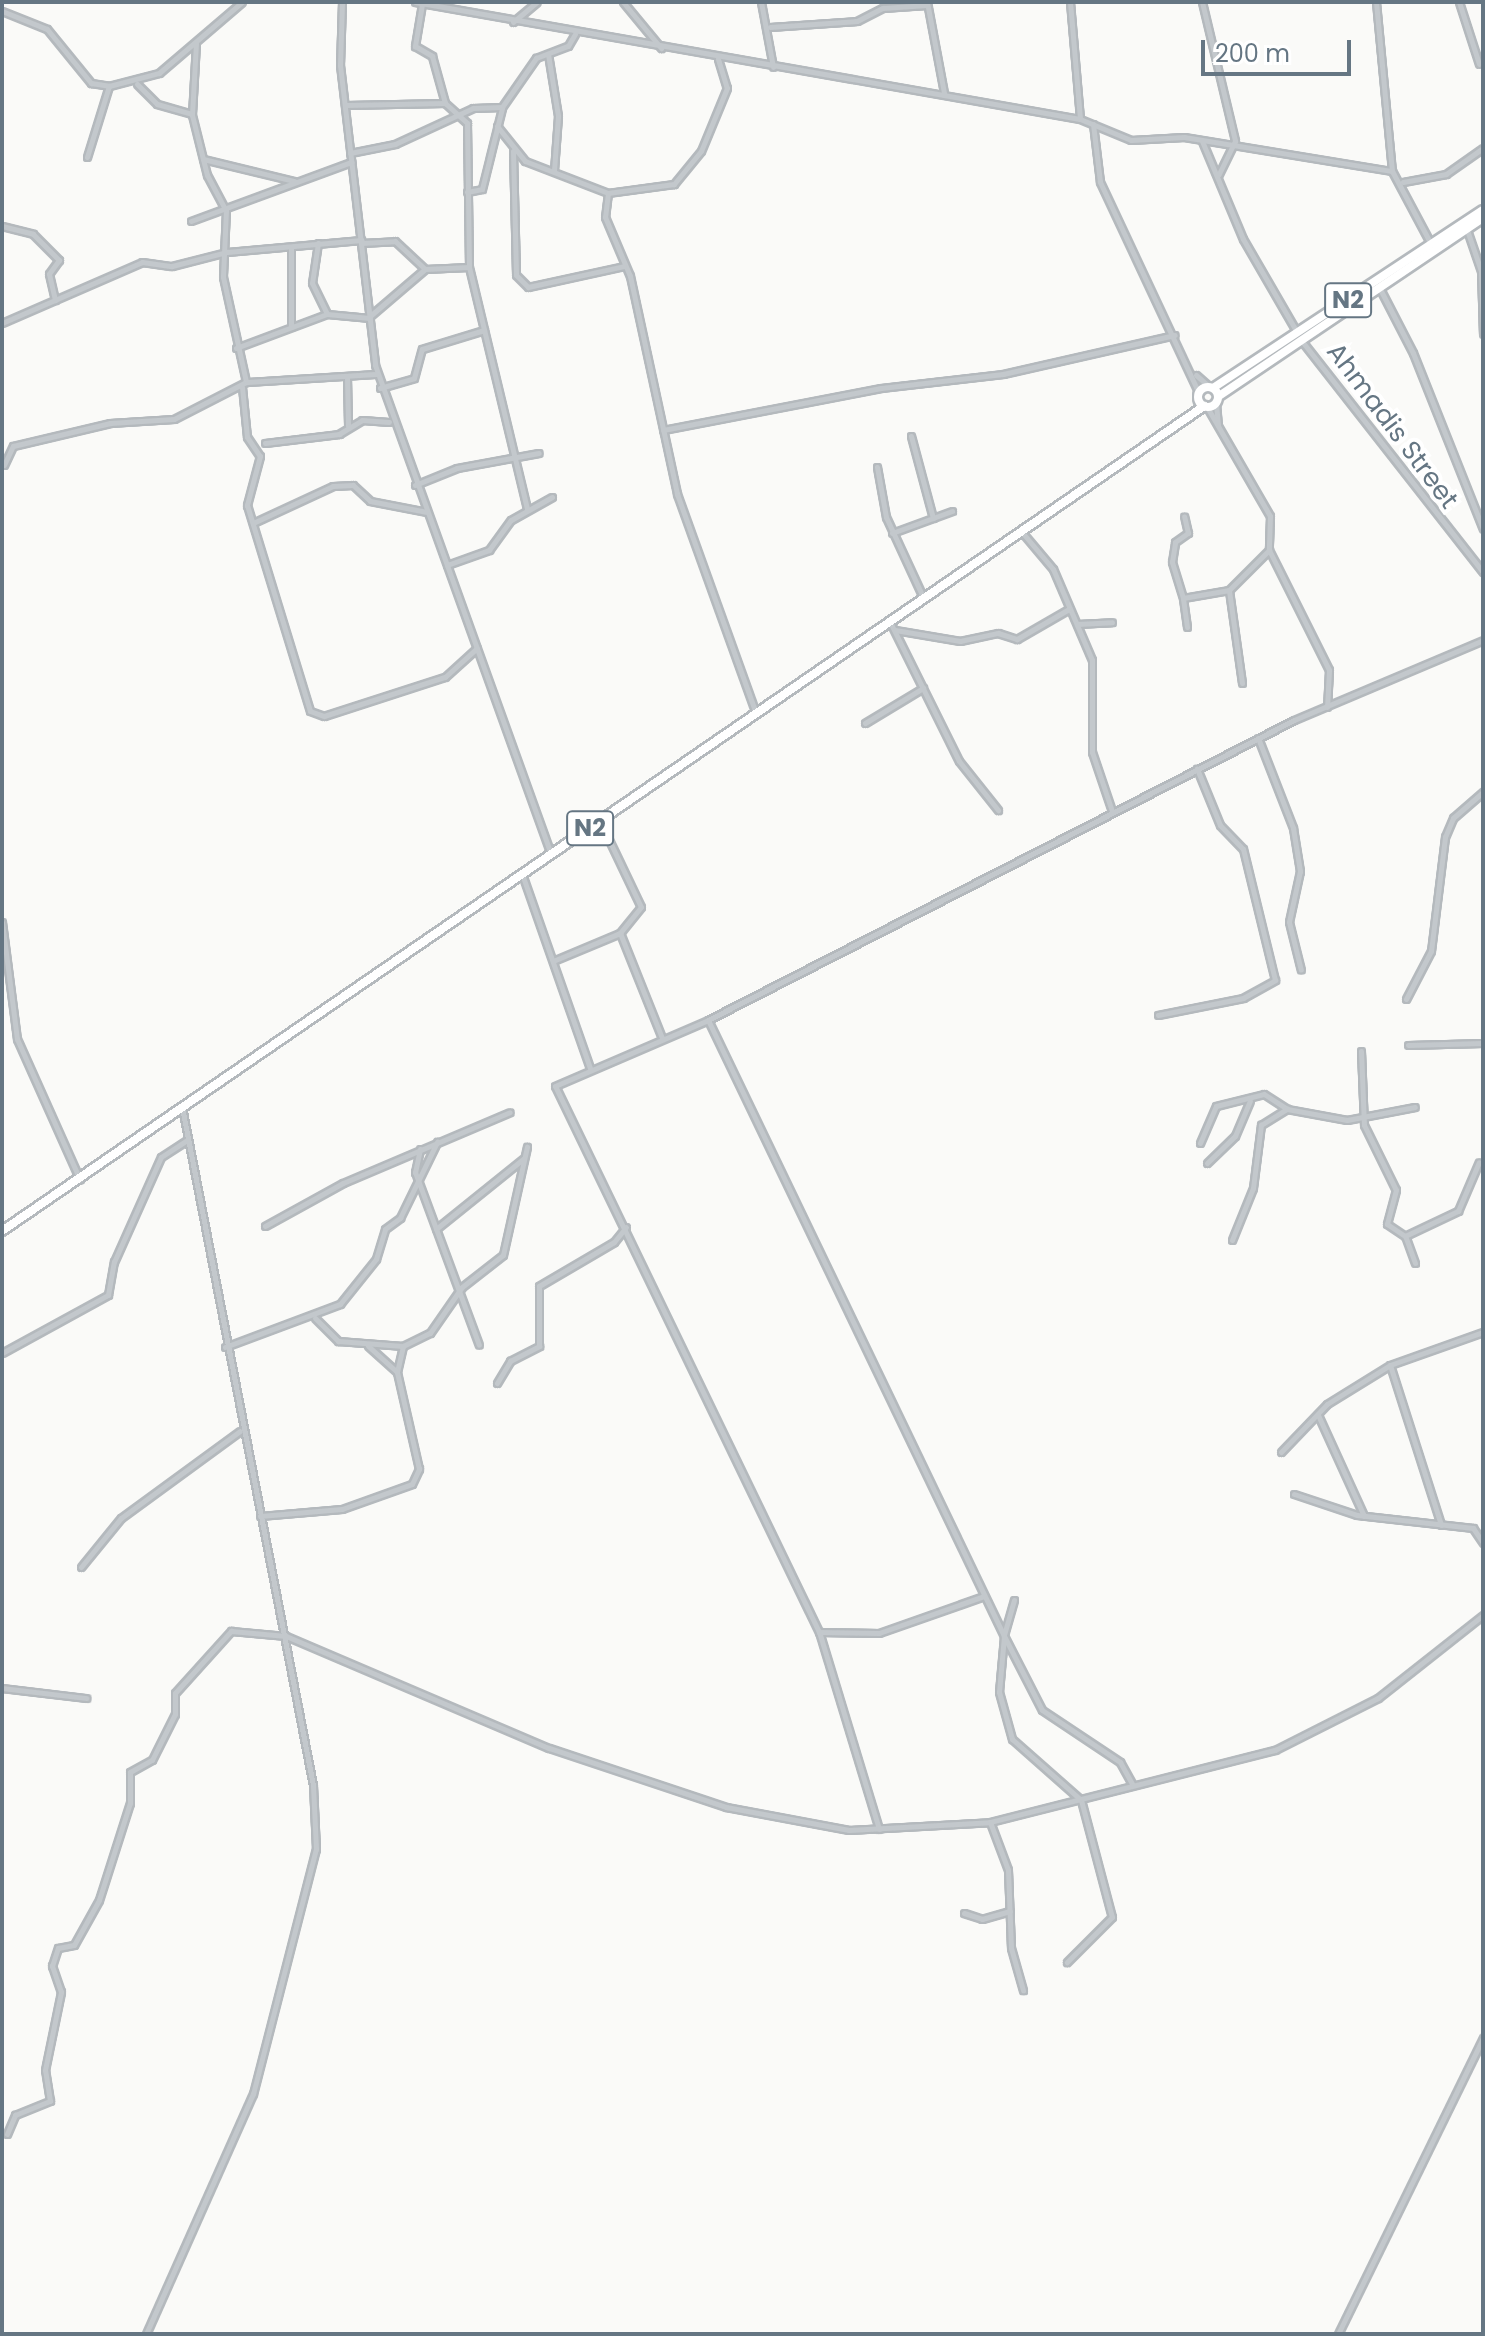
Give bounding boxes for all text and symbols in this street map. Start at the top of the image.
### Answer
scale bar [1205,24,1355,74]
text: 200 m [1215,37,1290,70]
road number: N2 [1324,280,1372,320]
street label: Ahmadis Street [1320,337,1464,515]
road number: N2 [566,808,614,848]

